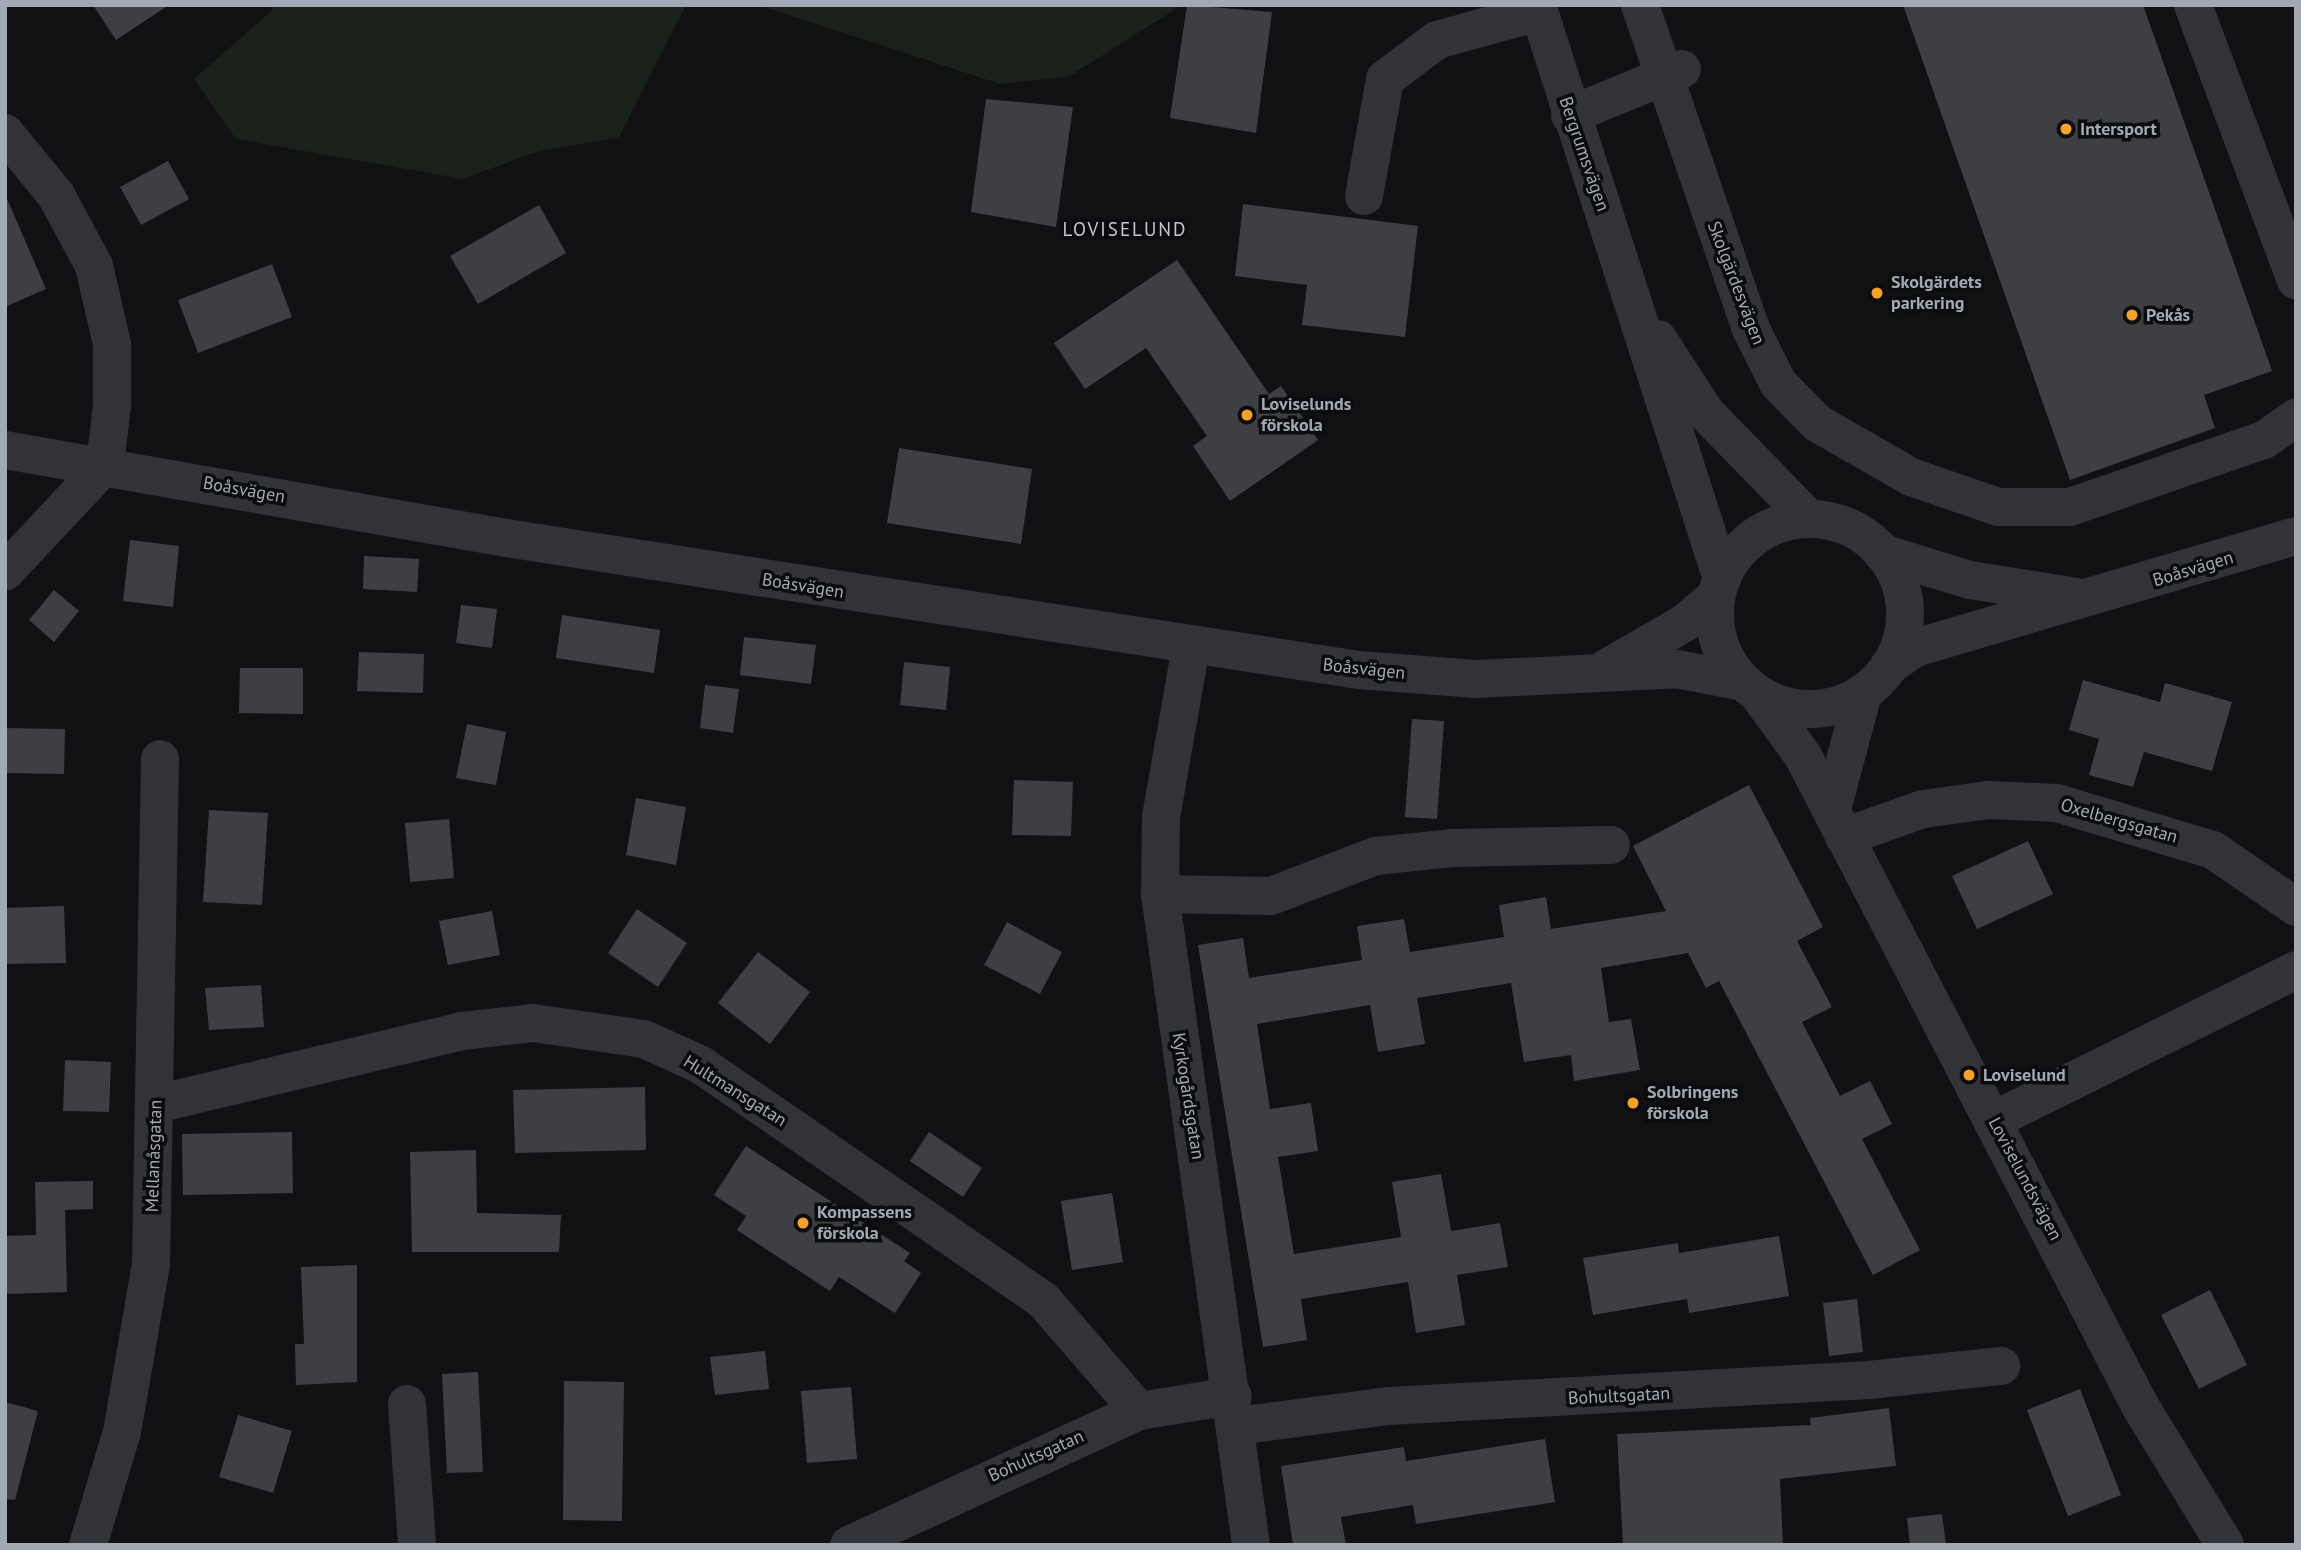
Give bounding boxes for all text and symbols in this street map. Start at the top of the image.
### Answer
street label: Bergrumsvägen [1554,94,1614,214]
place label: Intersport [2080,118,2157,140]
marker: Intersport [2058,121,2074,137]
street label: Skolgärdesvägen [1703,218,1769,348]
district label: LOVISELUND [1064,219,1186,241]
place label: Skolgärdets parkering [1891,272,1982,314]
marker: Skolgärdets parkering [1869,285,1885,301]
place label: Pekås [2146,304,2190,326]
marker: Pekås [2124,307,2140,323]
place label: Loviselunds förskola [1261,394,1351,436]
marker: Loviselunds förskola [1239,407,1255,423]
street label: Boåsvägen [201,472,287,508]
street label: Boåsvägen [2150,547,2236,591]
street label: Boåsvägen [760,569,846,603]
street label: Boåsvägen [1322,654,1406,684]
street label: Oxelbergsgatan [2058,794,2180,848]
street label: Kyrkogårdsgatan [1167,1031,1209,1161]
street label: Hultmansgatan [679,1051,791,1131]
place label: Loviselund [1983,1064,2066,1086]
marker: Loviselund [1961,1067,1977,1083]
place label: Solbringens förskola [1647,1082,1738,1124]
marker: Solbringens förskola [1625,1095,1641,1111]
street label: Mellanåsgatan [141,1099,167,1213]
street label: Loviselundsvägen [1983,1114,2067,1244]
place label: Kompassens förskola [817,1202,912,1244]
marker: Kompassens förskola [795,1215,811,1231]
street label: Bohultsgatan [1567,1383,1671,1409]
street label: Bohultsgatan [985,1425,1087,1487]

